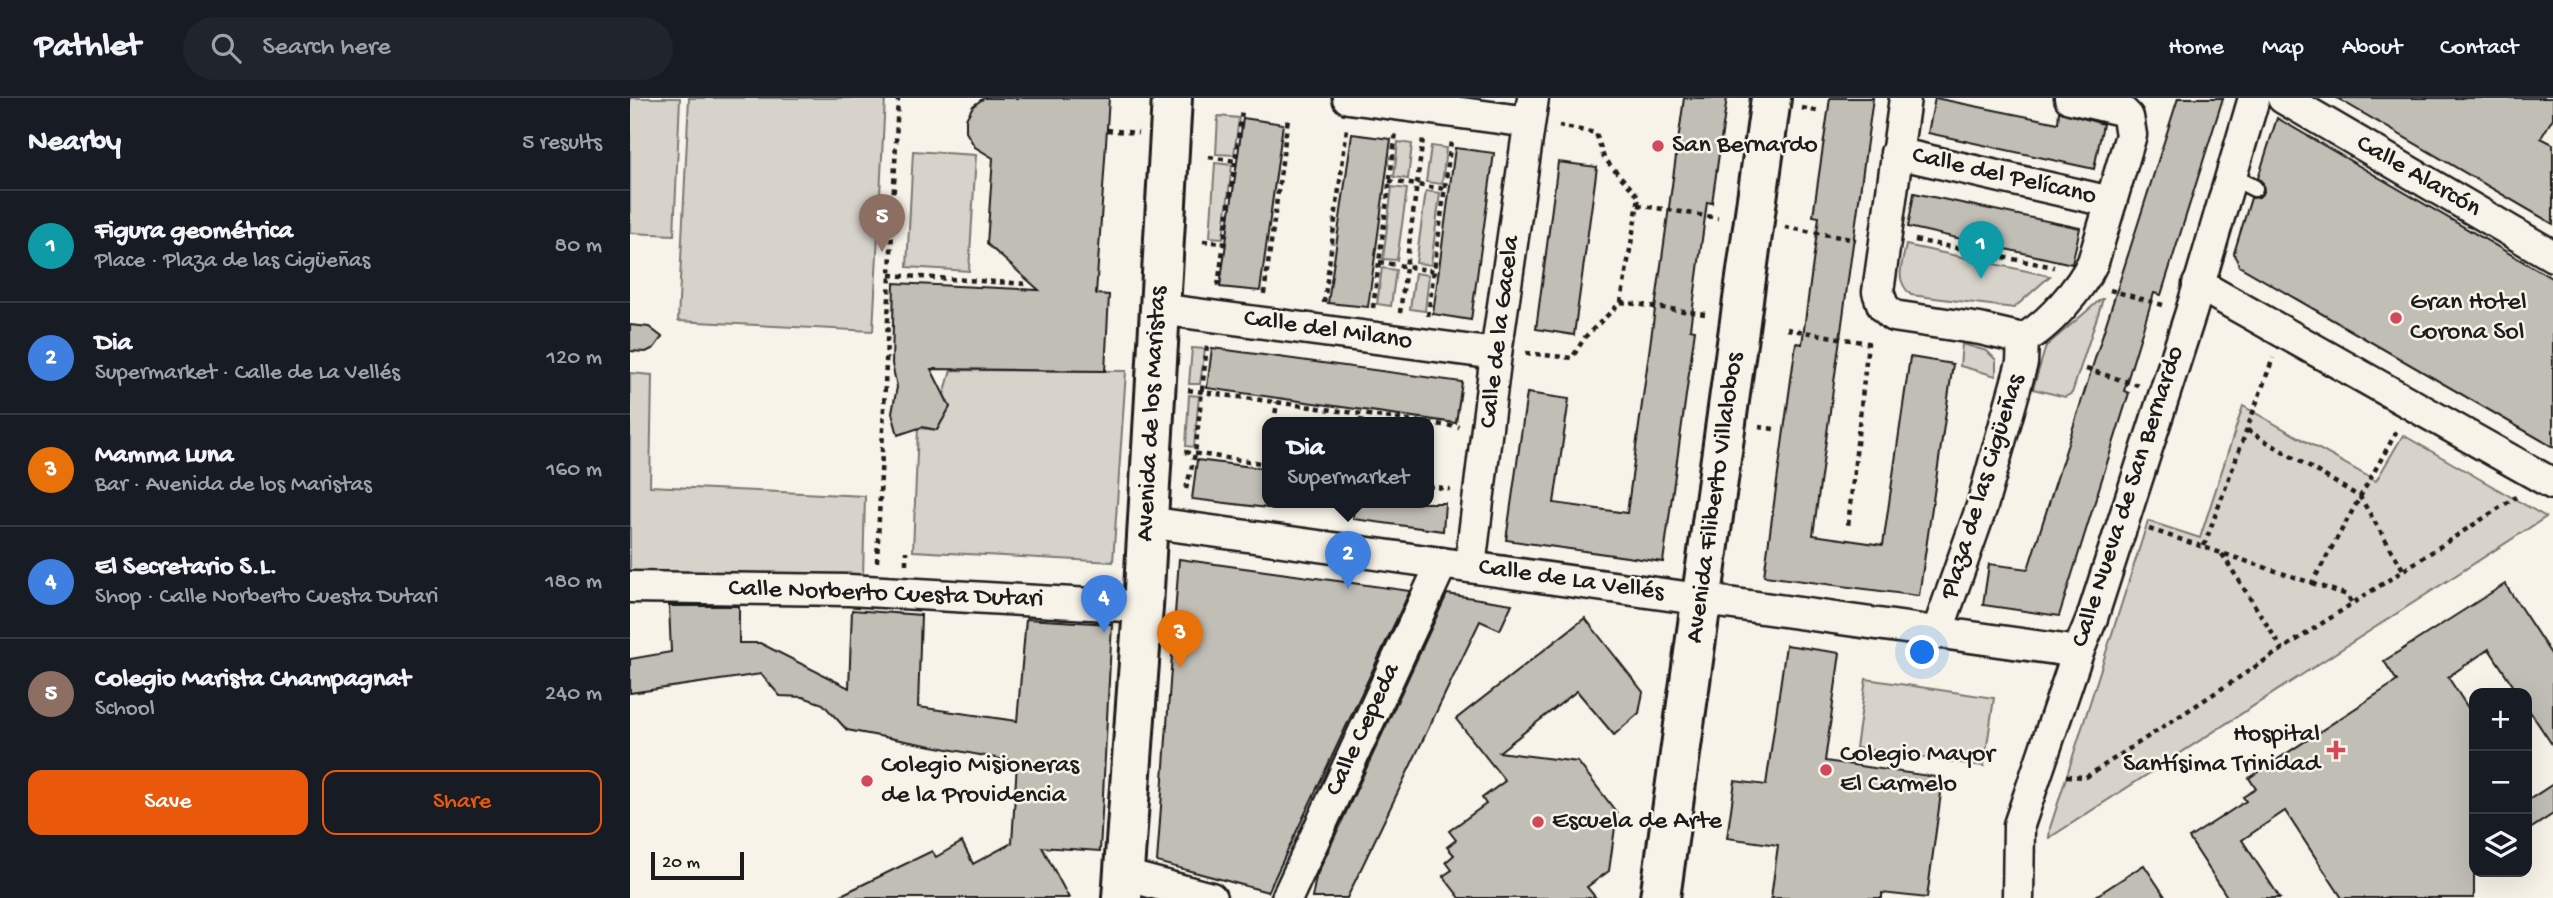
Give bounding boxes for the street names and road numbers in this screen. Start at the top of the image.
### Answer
street label: Calle Alarcón [2350,129,2486,225]
street label: Calle del Pelícano [1909,141,2099,213]
street label: Calle de la Gacela [1474,232,1528,430]
street label: Avenida de los Maristas [1131,284,1175,542]
street label: Calle del Milano [1242,304,1414,358]
street label: Calle Nueva de San Bernardo [2066,343,2192,651]
street label: Avenida Filiberto Villalobos [1680,349,1752,645]
street label: Plaza de las Cigüeñas [1935,369,2033,604]
street label: Calle de La Vellés [1476,553,1667,610]
street label: Calle Norberto Cuesta Dutari [728,574,1044,616]
street label: Calle Cepeda [1320,657,1409,801]

